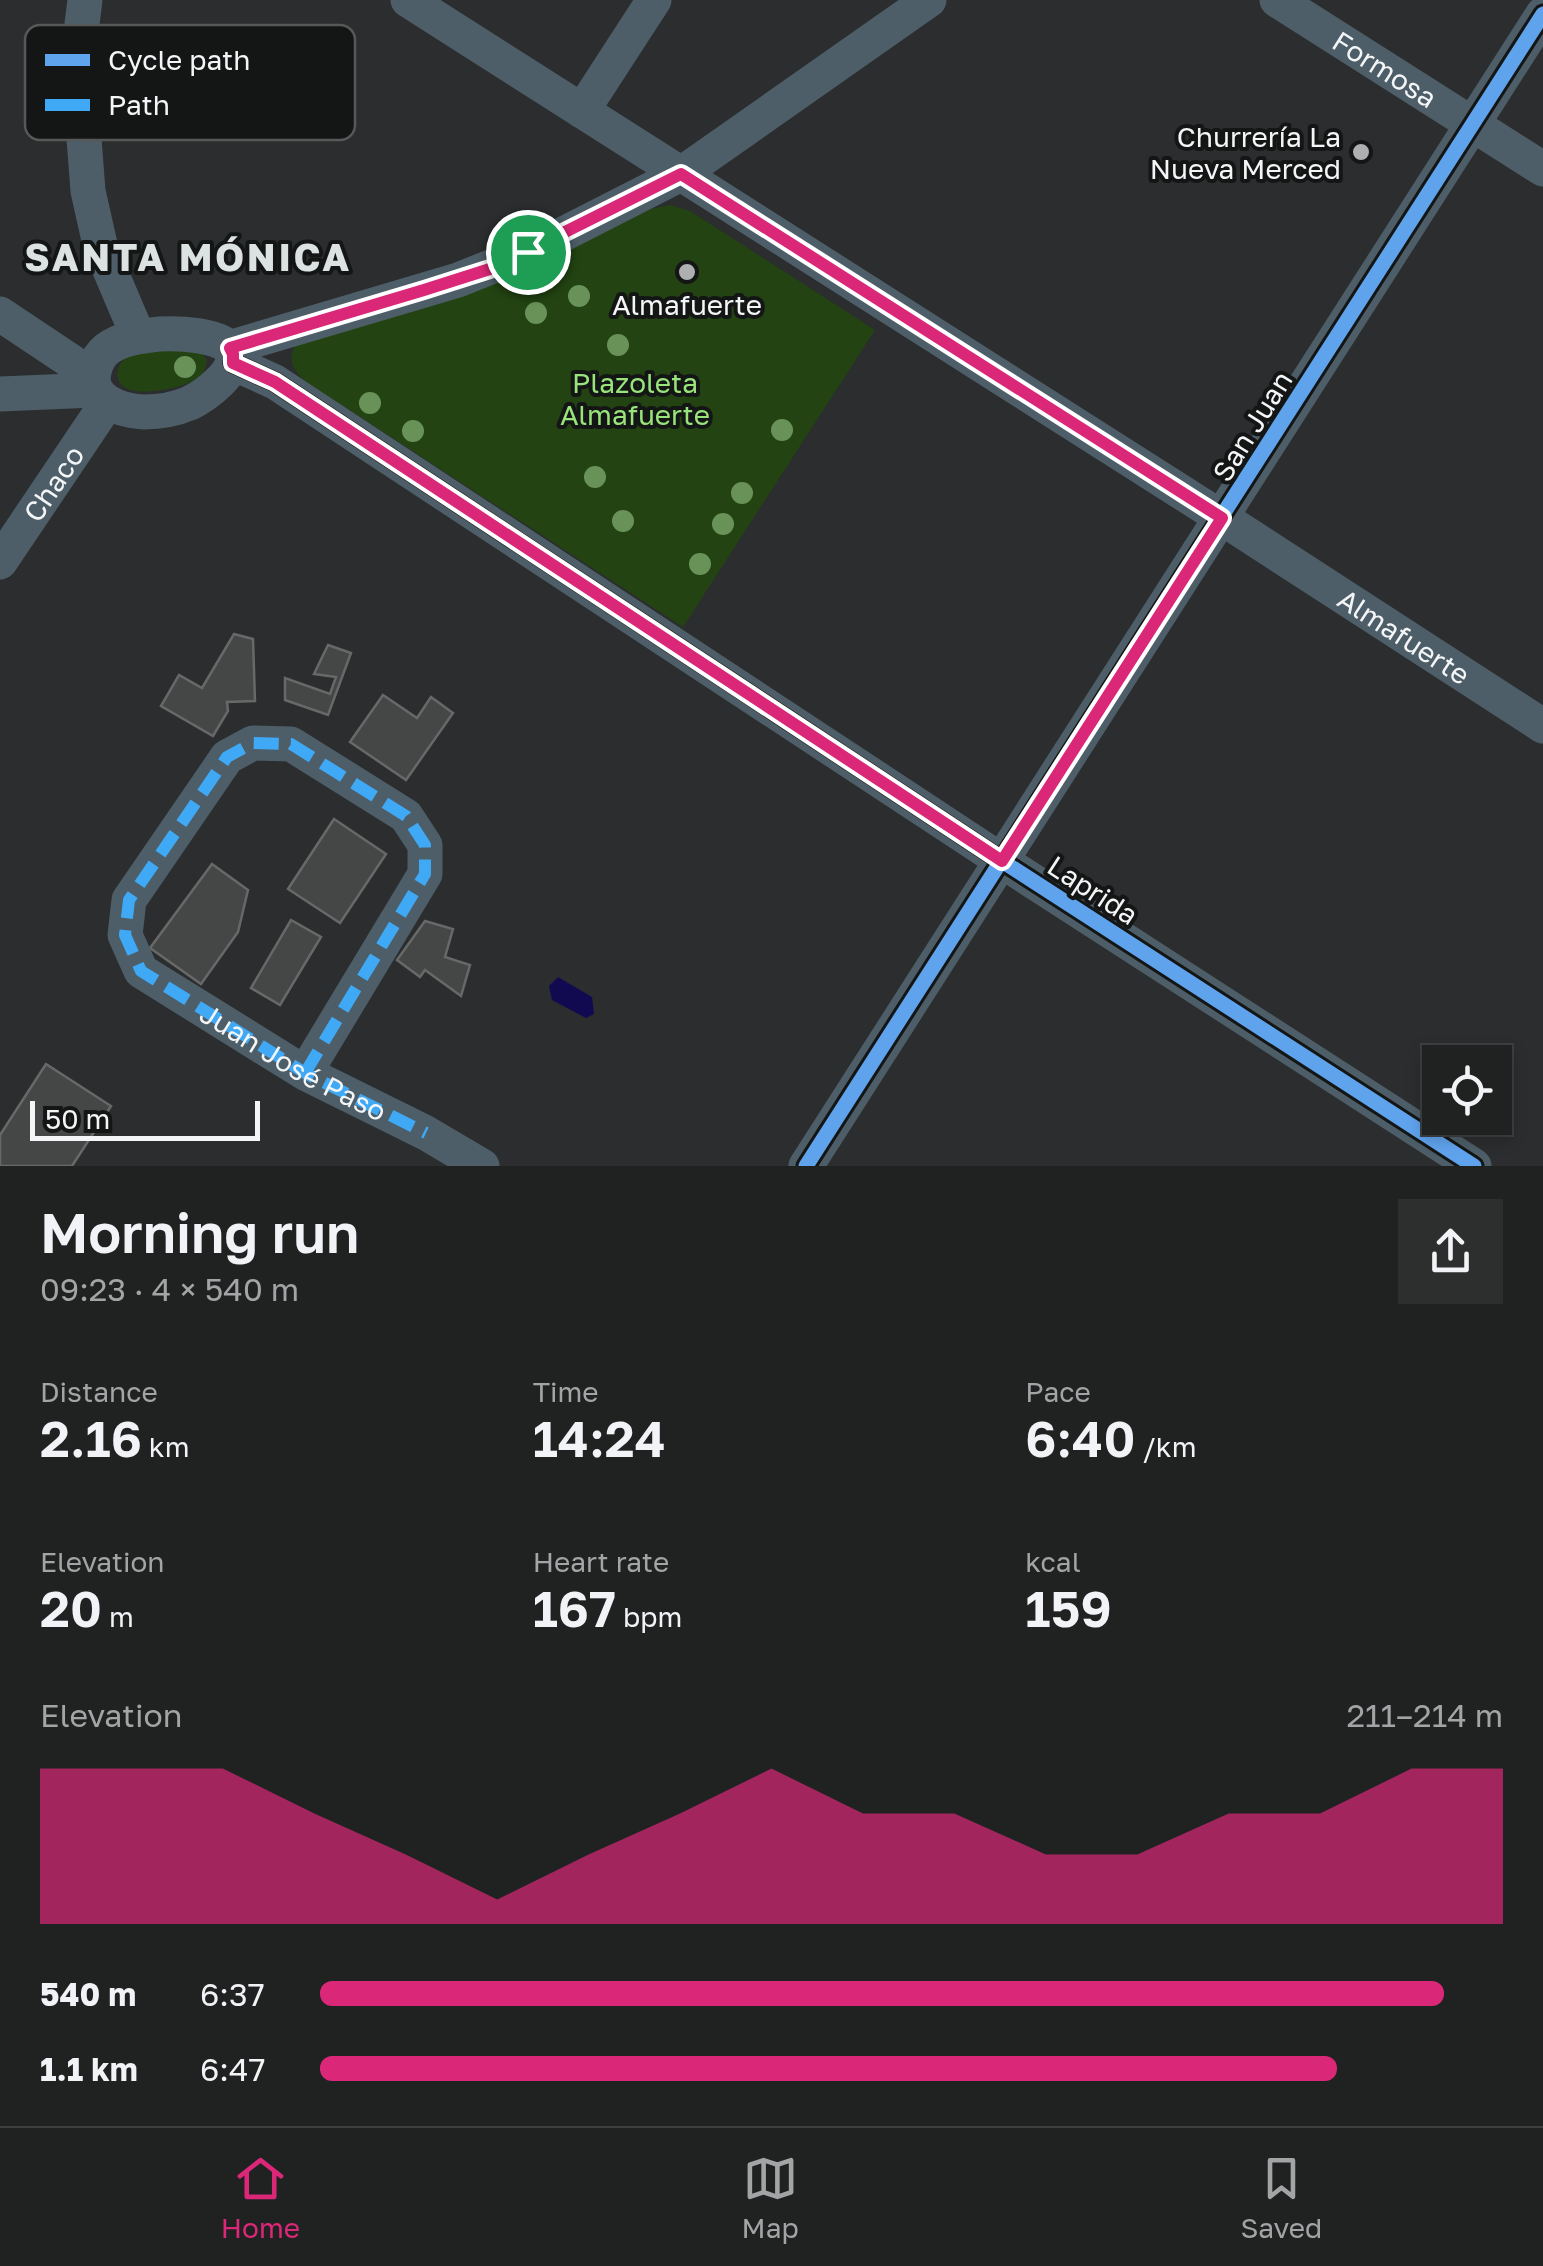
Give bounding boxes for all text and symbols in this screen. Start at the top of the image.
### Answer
street label: Formosa [1327,24,1443,114]
legend [25,25,355,140]
text: Cycle path [108,43,251,76]
text: Path [108,88,170,121]
place label: Churrería La Nueva Merced [1150,120,1341,185]
marker: Churrería La Nueva Merced [1350,141,1372,163]
pin [486,210,571,295]
icon: arrive [501,225,556,280]
district label: SANTA MÓNICA [24,234,352,279]
marker: Almafuerte [676,261,698,283]
place label: Almafuerte [612,288,762,321]
street label: San Juan [1205,365,1299,487]
park label: Plazoleta Almafuerte [560,366,710,431]
street label: Chaco [16,439,90,527]
street label: Almafuerte [1332,581,1476,691]
street label: Laprida [1042,849,1144,931]
street label: Juan José Paso [195,996,392,1127]
map controls [1422,1045,1512,1135]
button: locate [1422,1045,1512,1135]
scale bar [30,1096,260,1140]
text: 50 m [45,1102,110,1135]
text: Morning run [40,1199,359,1265]
button: share [1398,1199,1503,1304]
text: 09:23 · 4 × 540 m [40,1270,299,1308]
text: Distance [40,1375,158,1408]
text: Time [533,1375,599,1408]
text: Pace [1025,1375,1091,1408]
text: 2.16 [40,1408,142,1468]
text: 14:24 [533,1408,666,1468]
text: 6:40 [1025,1408,1135,1468]
text: km [142,1430,189,1463]
text: /km [1135,1430,1196,1463]
text: Elevation [40,1545,165,1578]
text: Heart rate [533,1545,669,1578]
text: kcal [1025,1545,1081,1578]
text: 20 [40,1578,102,1638]
text: 167 [533,1578,616,1638]
text: 159 [1025,1578,1112,1638]
text: m [102,1600,134,1633]
text: bpm [616,1600,682,1633]
text: Elevation [40,1696,182,1734]
text: 211–214 m [1347,1696,1503,1734]
text: 540 m [40,1975,136,2013]
text: 6:37 [200,1975,265,2013]
text: 1.1 km [40,2050,138,2088]
text: 6:47 [200,2050,265,2088]
tab: Home [221,2151,300,2244]
tab: Map [742,2151,799,2244]
tab: Saved [1240,2151,1322,2244]

